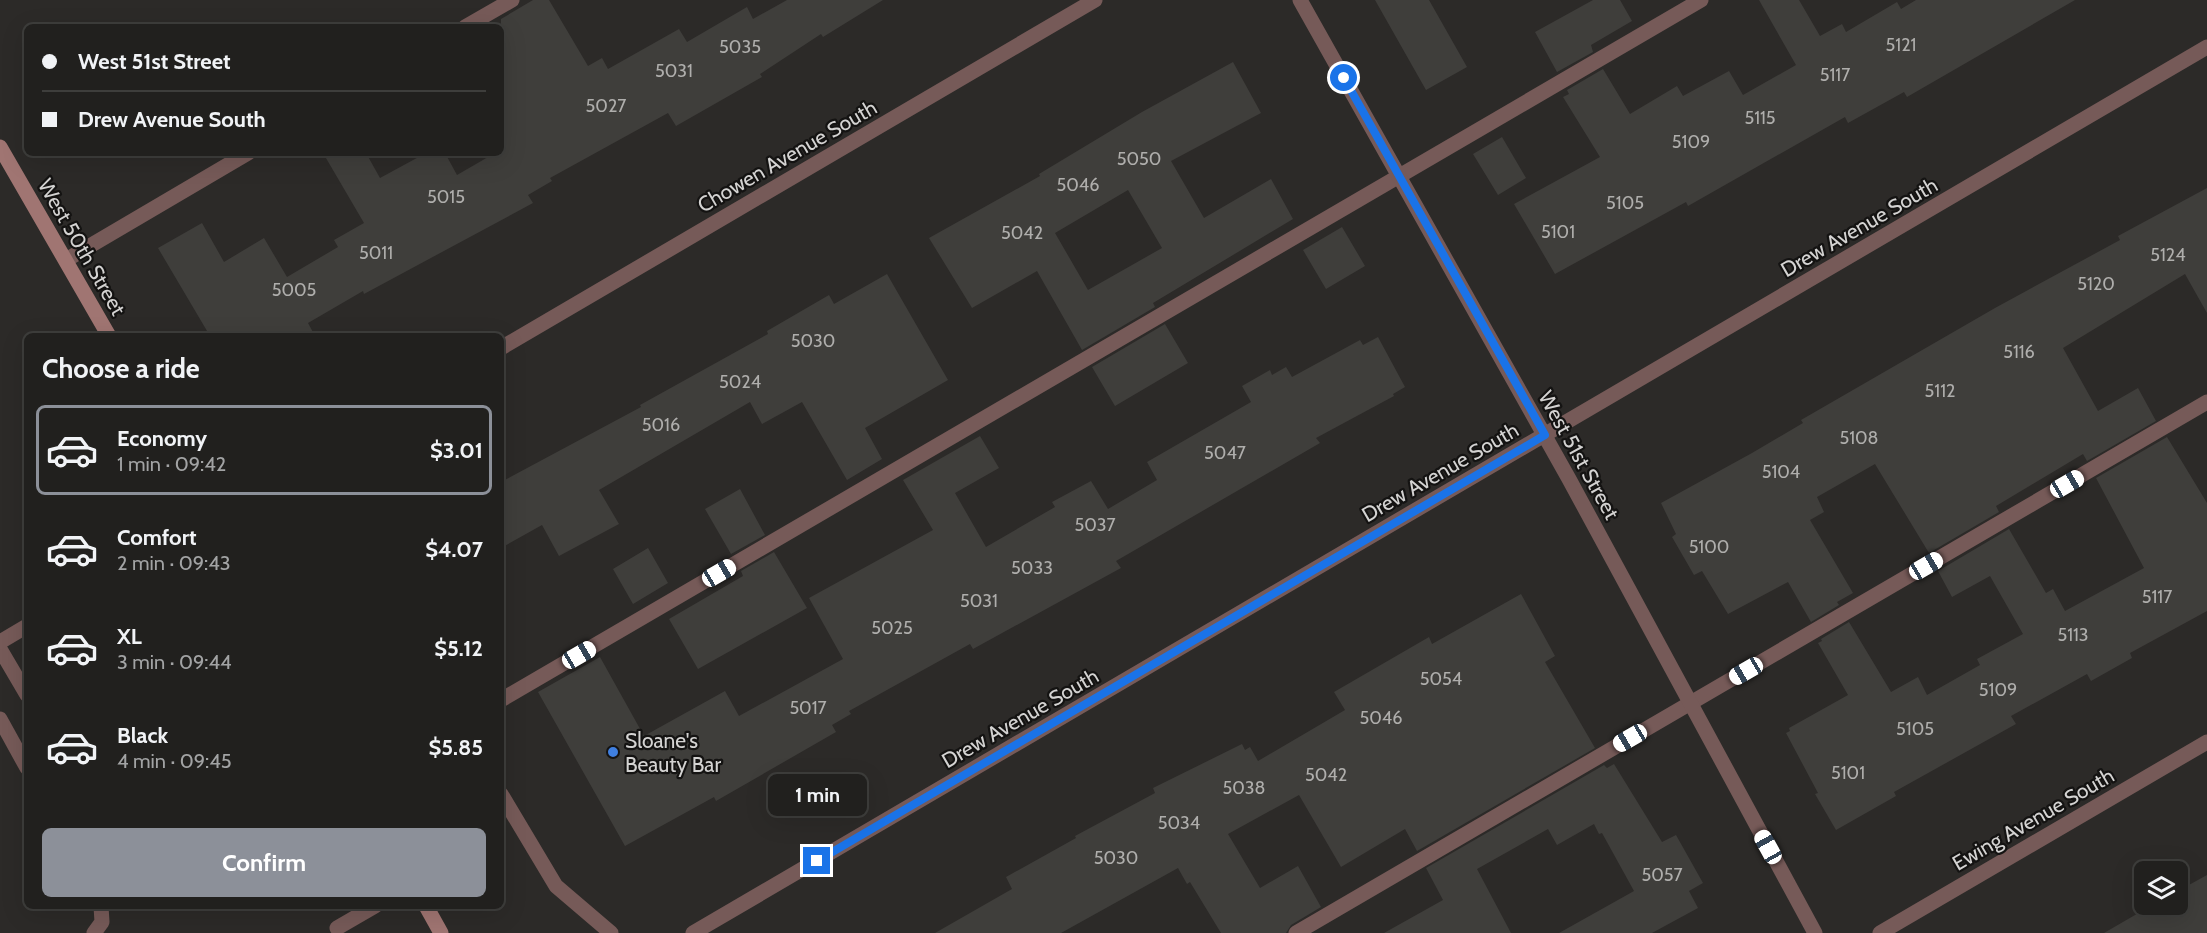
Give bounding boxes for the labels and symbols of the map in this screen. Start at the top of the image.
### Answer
house number: 5121 [1886,34,1916,56]
house number: 5035 [719,36,761,58]
house number: 5031 [655,60,693,82]
route start [1330,64,1357,91]
house number: 5117 [1820,64,1850,86]
street label: Chowen Avenue South [693,94,881,218]
house number: 5027 [586,95,626,117]
house number: 5115 [1744,107,1776,129]
house number: 5109 [1672,131,1710,153]
house number: 5050 [1117,148,1161,170]
street label: Drew Avenue South [1776,172,1942,282]
street label: West 50th Street [33,174,131,320]
house number: 5046 [1057,174,1099,196]
house number: 5015 [427,186,465,208]
house number: 5105 [1606,192,1644,214]
house number: 5101 [1541,221,1575,243]
house number: 5042 [1001,222,1043,244]
house number: 5011 [359,242,393,264]
house number: 5124 [2150,244,2186,266]
house number: 5120 [2077,273,2115,295]
house number: 5005 [272,279,316,301]
house number: 5030 [791,330,835,352]
house number: 5116 [2003,341,2035,363]
house number: 5024 [719,371,761,393]
house number: 5112 [1925,380,1955,402]
street label: West 51st Street [1533,386,1625,524]
house number: 5016 [642,414,680,436]
street label: Drew Avenue South [1357,417,1523,527]
house number: 5108 [1839,427,1879,449]
house number: 5047 [1204,442,1246,464]
house number: 5104 [1762,461,1800,483]
car [2047,467,2087,501]
house number: 5037 [1074,514,1116,536]
house number: 5100 [1689,536,1729,558]
car [1906,549,1946,583]
car [699,556,739,590]
house number: 5033 [1011,557,1053,579]
house number: 5117 [2142,586,2172,608]
house number: 5031 [960,590,998,612]
house number: 5025 [871,617,913,639]
house number: 5113 [2057,624,2089,646]
car [559,638,599,672]
car [1726,654,1766,688]
street label: Drew Avenue South [937,663,1103,773]
house number: 5054 [1420,668,1462,690]
house number: 5109 [1979,679,2017,701]
house number: 5017 [789,697,827,719]
house number: 5046 [1360,707,1402,729]
house number: 5105 [1896,718,1934,740]
car [1610,721,1650,755]
place label: Sloane's Beauty Bar [625,728,721,777]
marker: Sloane's Beauty Bar [606,745,620,759]
house number: 5101 [1831,762,1865,784]
street label: Ewing Avenue South [1948,763,2118,875]
house number: 5042 [1305,764,1347,786]
callout: 1 min [768,774,866,816]
house number: 5038 [1223,777,1265,799]
house number: 5034 [1158,812,1200,834]
car [1751,827,1785,867]
route end [803,847,830,874]
house number: 5030 [1094,847,1138,869]
house number: 5057 [1641,864,1683,886]

